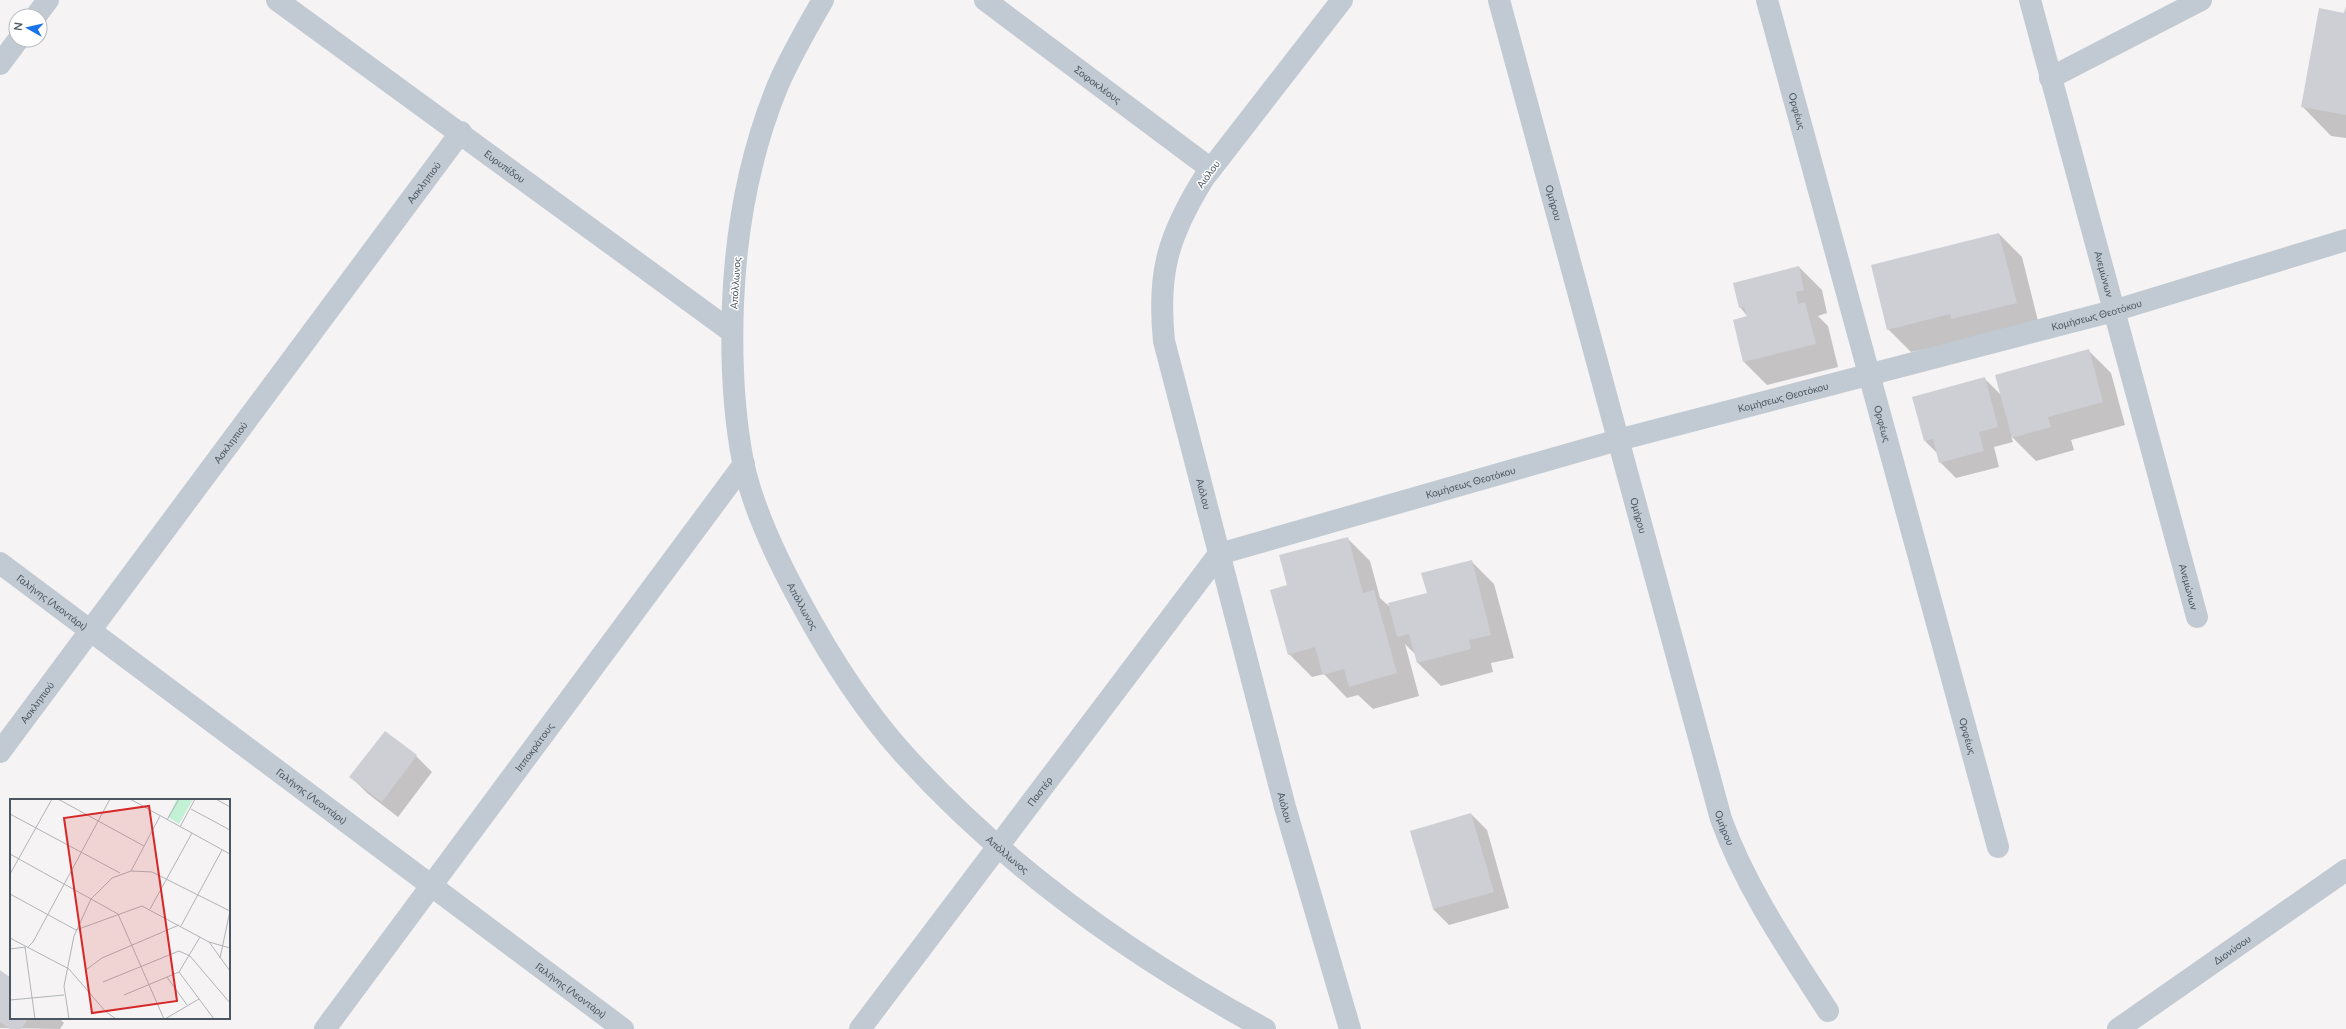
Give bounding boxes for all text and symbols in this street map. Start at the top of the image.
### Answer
north arrow [8,8,48,48]
text: N [11,21,25,32]
street label: Σοφοκλέους [1072,63,1124,106]
street label: Ορφέως [1787,91,1808,131]
street label: Ευρυπίδου [482,147,528,185]
street label: Αιόλου [1194,158,1222,190]
street label: Ασκληπιού [404,159,443,205]
street label: Ομήρου [1543,183,1565,222]
street label: Ανεμώνων [2092,250,2116,299]
street label: Απόλλωνος [727,256,743,309]
street label: Κομήσεως Θεοτόκου [2050,297,2143,333]
street label: Κομήσεως Θεοτόκου [1737,379,1830,415]
street label: Ορφέως [1872,404,1893,444]
street label: Ασκληπιού [211,419,250,465]
street label: Κομήσεως Θεοτόκου [1424,464,1517,501]
street label: Αιόλου [1194,477,1213,511]
street label: Ομήρου [1628,496,1649,535]
street label: Ανεμώνων [2177,562,2201,611]
street label: Γαλήνης (Λεοντάρι) [15,572,90,632]
street label: Απόλλωνος [785,580,821,632]
street label: Ασκληπιού [18,679,56,725]
street label: Ορφέως [1957,716,1979,756]
street label: Ιπποκράτους [512,720,556,774]
street label: Γαλήνης (Λεοντάρι) [274,766,349,826]
street label: Παστέρ [1025,774,1055,809]
street label: Αιόλου [1275,791,1295,824]
inset map [10,799,230,1019]
street label: Ομήρου [1713,809,1737,847]
street label: Απόλλωνος [984,833,1031,876]
street label: Διονύσου [2211,932,2253,967]
street label: Γαλήνης (Λεοντάρι) [533,960,609,1020]

